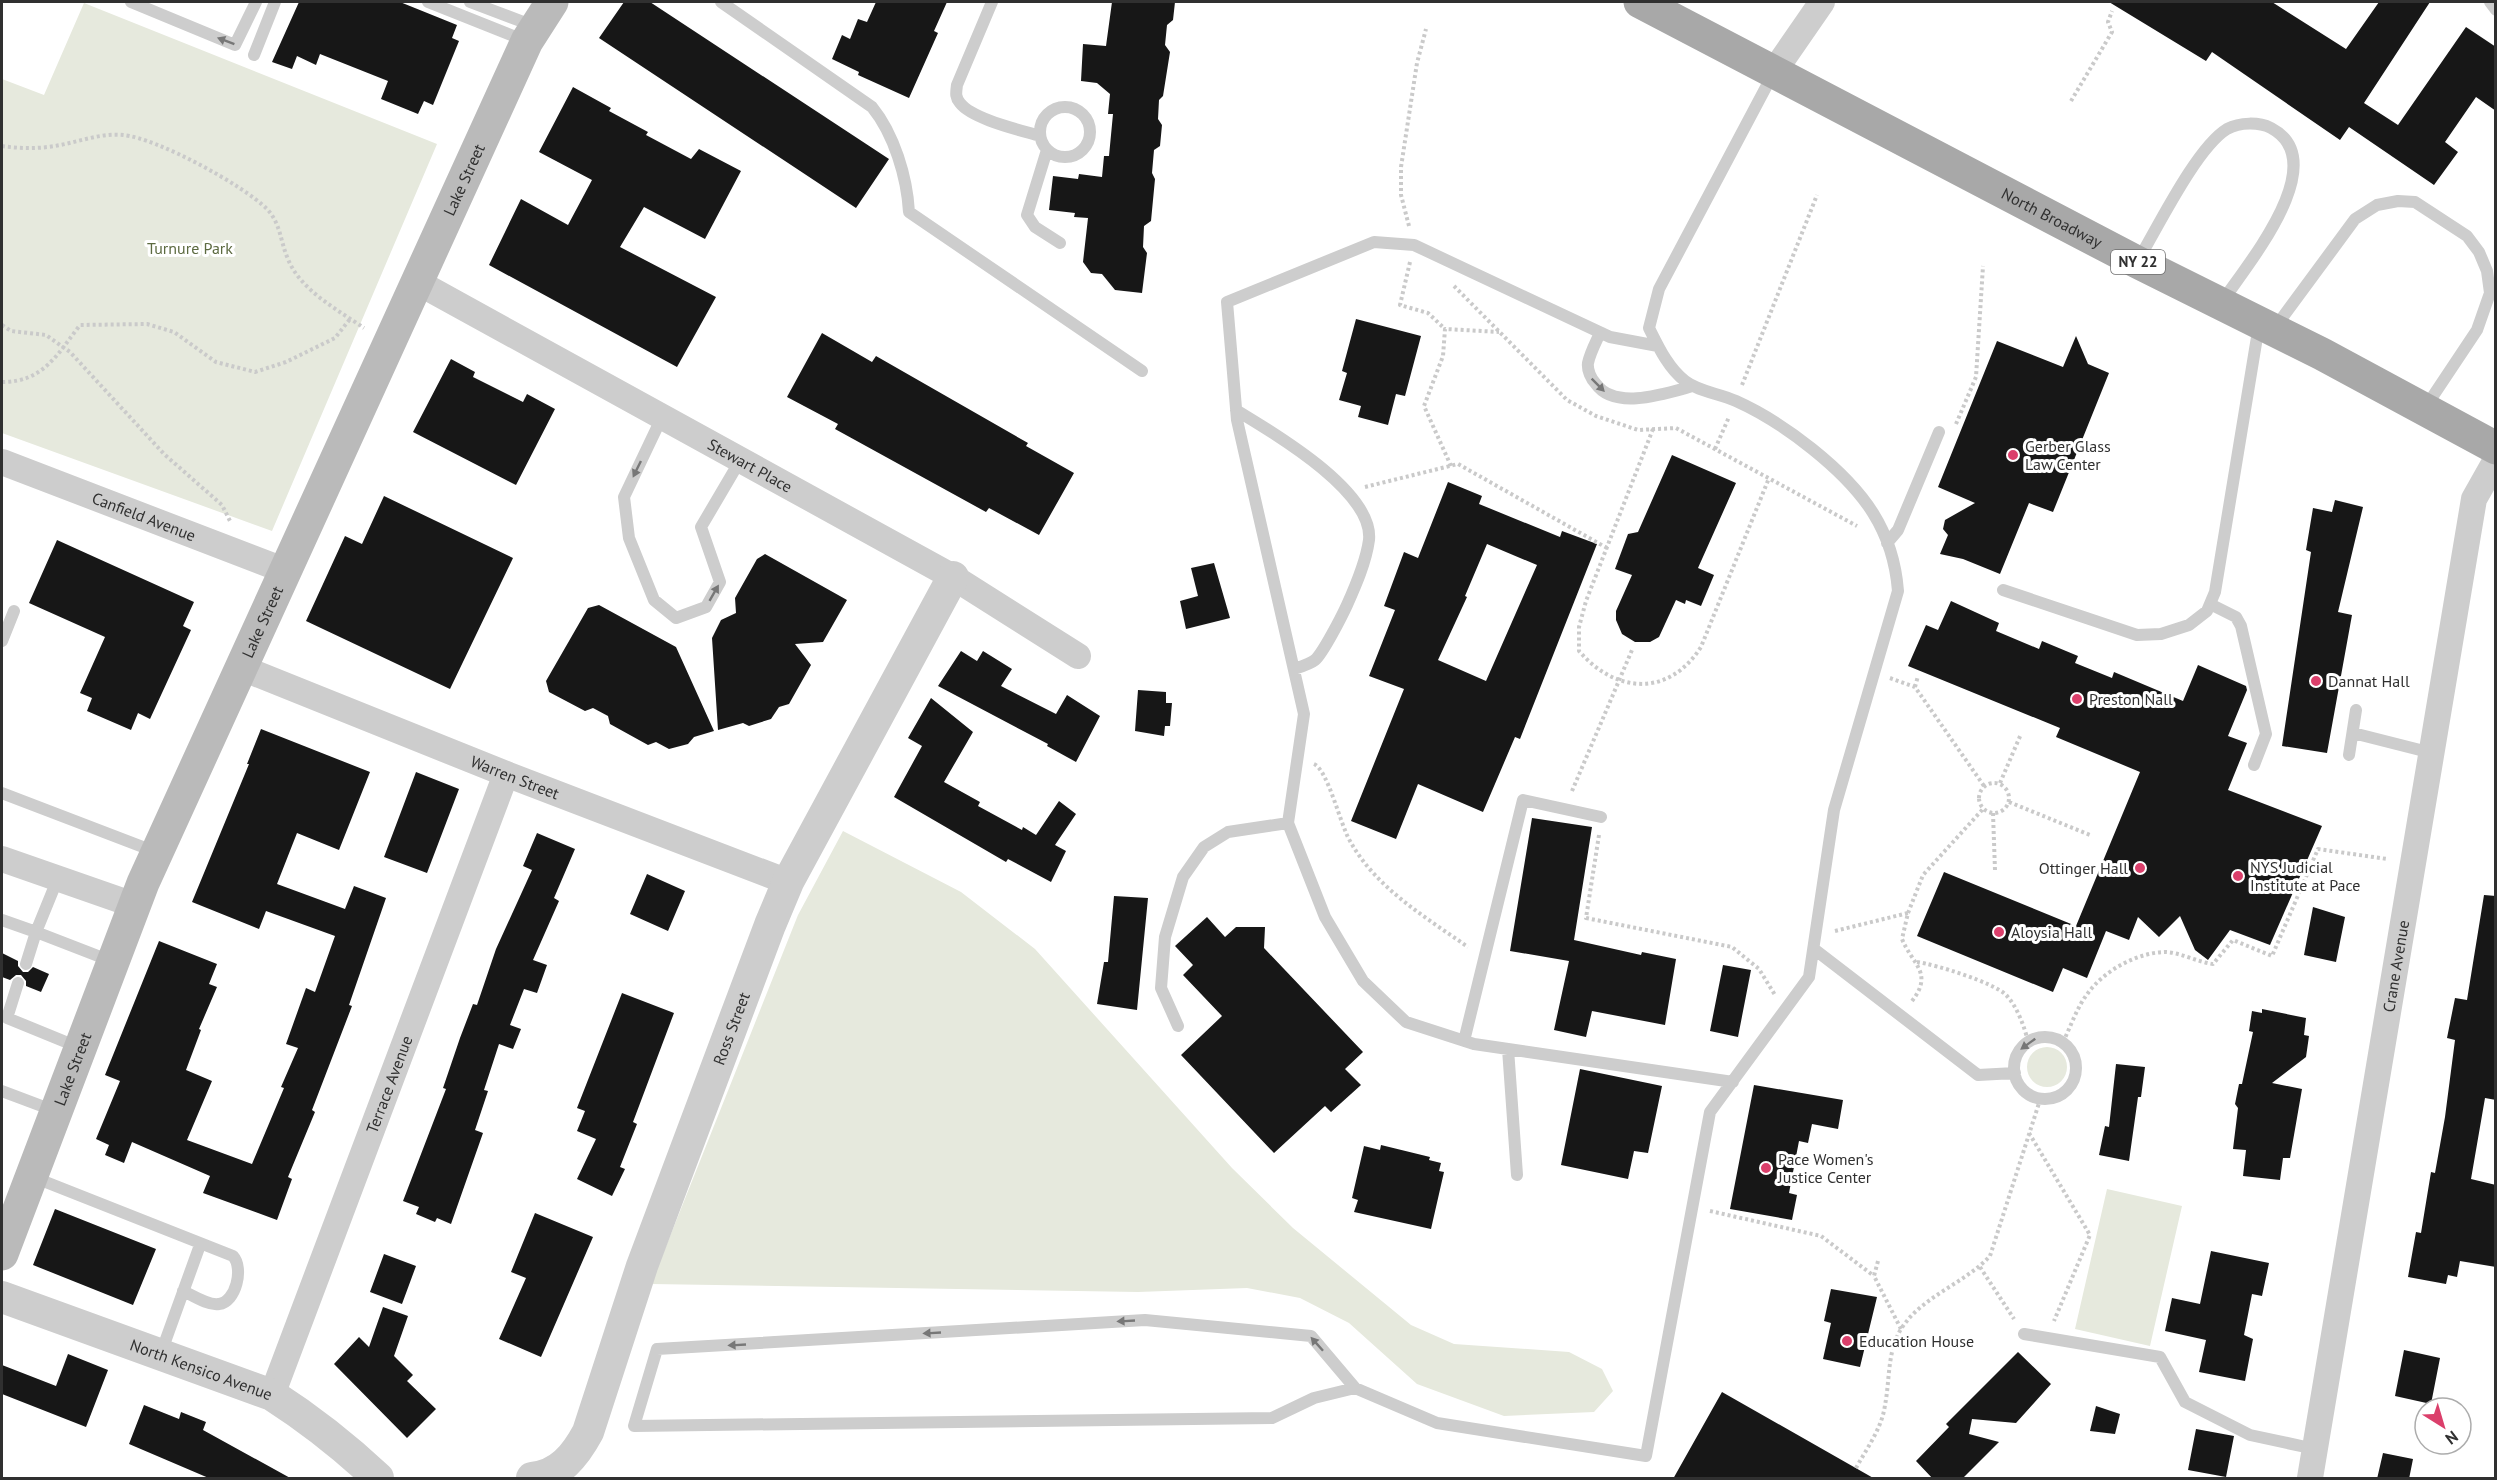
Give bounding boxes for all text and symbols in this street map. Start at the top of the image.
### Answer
one-way arrow [216,36,234,46]
street label: Lake Street [439,140,489,219]
street label: North Broadway [1998,183,2106,252]
park label: Turnure Park [147,238,233,258]
road number: NY 22 [2111,250,2165,274]
one-way arrow [1591,378,1605,393]
street label: Stewart Place [704,434,796,497]
place label: Gerber Glass Law Center [2025,436,2111,474]
marker: Gerber Glass Law Center [2006,448,2020,462]
one-way arrow [632,461,641,478]
street label: Canfield Avenue [89,488,199,545]
street label: Lake Street [237,582,287,661]
one-way arrow [709,584,719,601]
place label: Dannat Hall [2328,671,2410,691]
marker: Dannat Hall [2309,674,2323,688]
place label: Preston Nall [2089,689,2173,709]
marker: Preston Nall [2070,692,2084,706]
street label: Warren Street [468,751,563,804]
place label: NYS Judicial Institute at Pace [2250,857,2360,895]
place label: Ottinger Hall [2039,858,2128,878]
marker: Ottinger Hall [2133,861,2147,875]
marker: NYS Judicial Institute at Pace [2231,869,2245,883]
street label: Crane Avenue [2378,919,2413,1014]
place label: Aloysia Hall [2011,922,2092,942]
marker: Aloysia Hall [1992,925,2006,939]
street label: Ross Street [708,989,754,1068]
street label: Lake Street [49,1029,96,1108]
street label: Terrace Avenue [362,1033,417,1136]
one-way arrow [2020,1038,2036,1050]
place label: Pace Women's Justice Center [1777,1149,1874,1187]
marker: Pace Women's Justice Center [1759,1161,1773,1175]
one-way arrow [1117,1317,1136,1326]
one-way arrow [922,1328,941,1338]
place label: Education House [1859,1331,1974,1351]
street label: North Kensico Avenue [127,1334,275,1404]
marker: Education House [1840,1334,1854,1348]
one-way arrow [1311,1337,1324,1352]
one-way arrow [728,1340,747,1349]
north arrow [2413,1396,2473,1456]
text: N [2442,1427,2462,1449]

